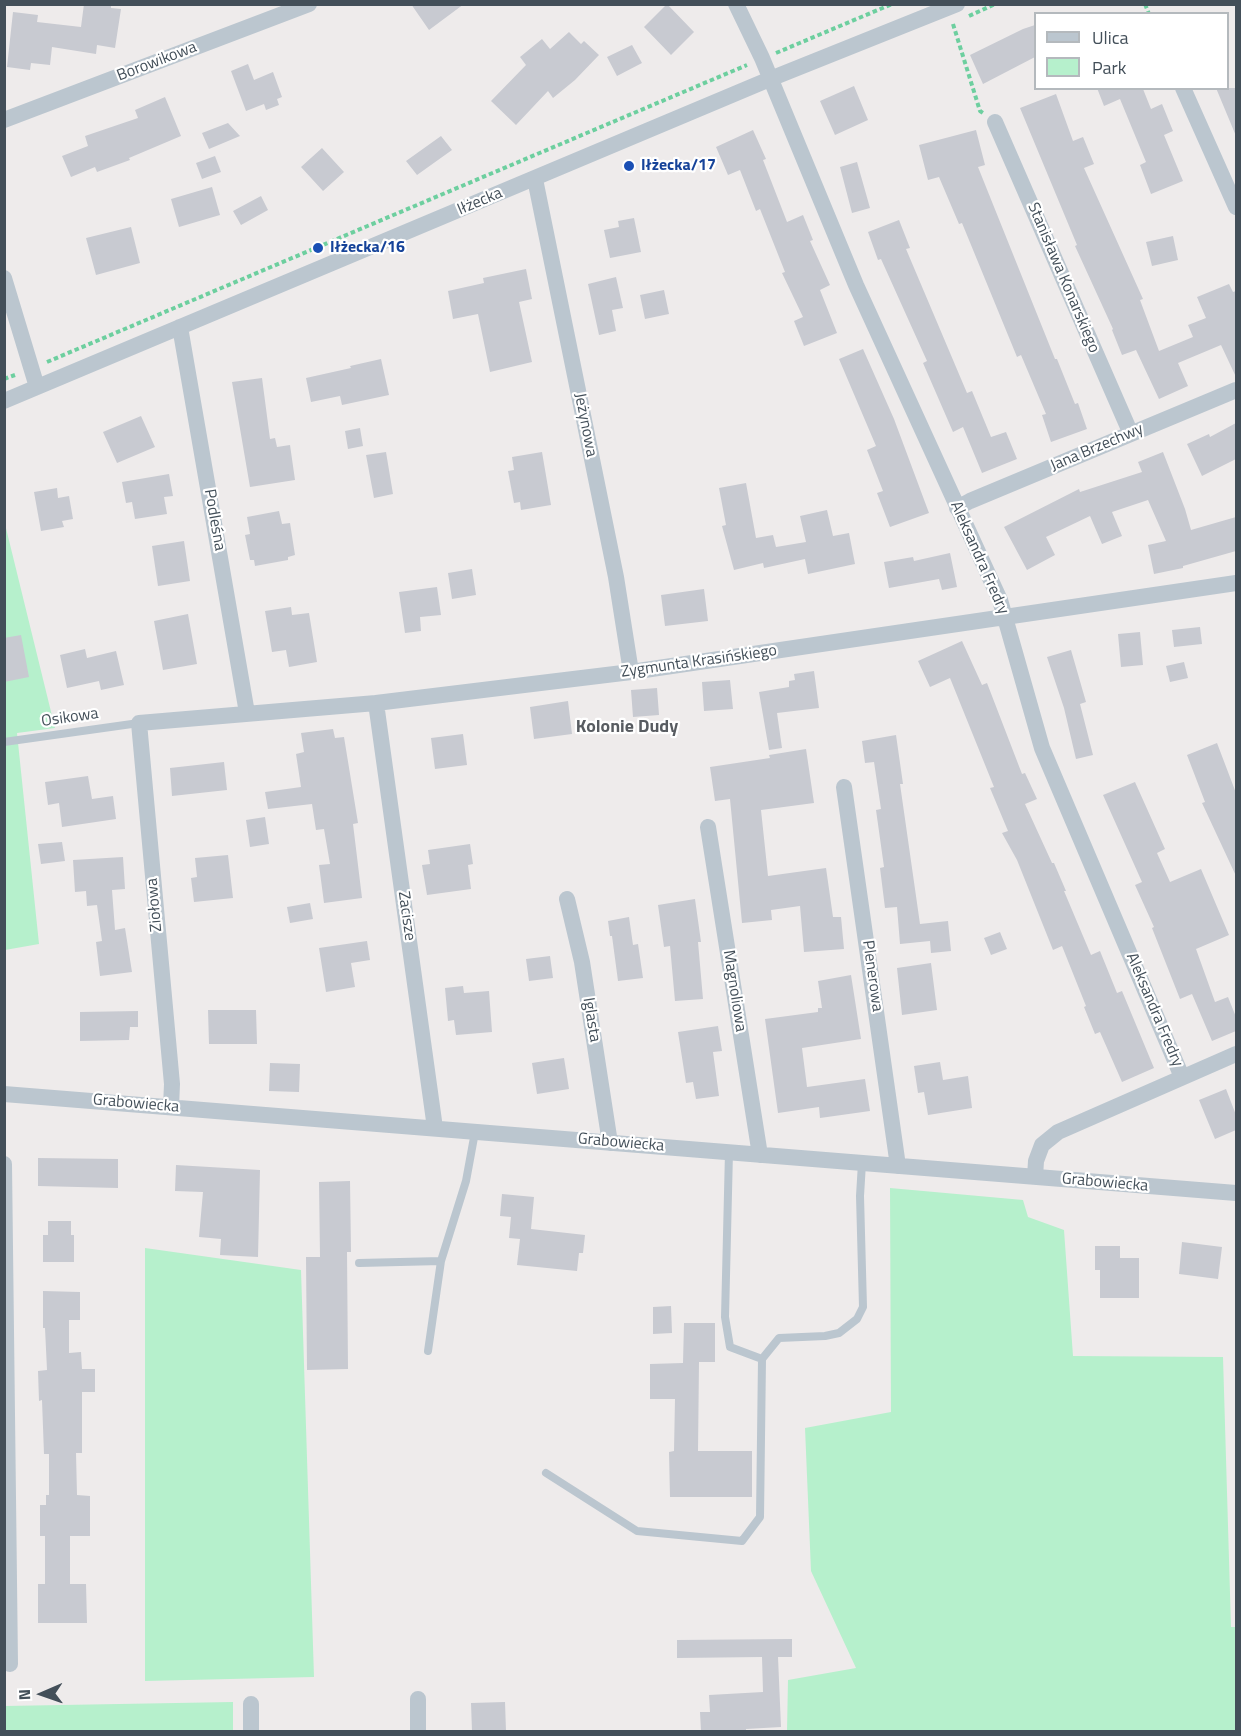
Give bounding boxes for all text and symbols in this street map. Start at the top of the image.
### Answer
legend [1034,12,1229,90]
text: Ulica [1092,24,1129,51]
street label: Borowikowa [114,38,200,86]
text: Park [1092,54,1126,81]
place label: Iłżecka/17 [641,156,716,176]
marker: Iłżecka/17 [622,159,636,173]
street label: Iłżecka [455,184,505,220]
street label: Stanisława Konarskiego [1023,200,1103,356]
place label: Iłżecka/16 [330,238,405,258]
marker: Iłżecka/16 [311,241,325,255]
street label: Jeżynowa [569,391,601,459]
street label: Jana Brzechwy [1048,420,1146,476]
street label: Podleśna [199,488,229,552]
street label: Aleksandra Fredry [945,498,1013,618]
street label: Zygmunta Krasińskiego [620,642,778,682]
street label: Osikowa [40,704,100,732]
district label: Kolonie Dudy [576,717,678,739]
street label: Ziołowa [143,877,167,933]
street label: Zacisze [393,890,419,942]
street label: Plenerowa [857,939,887,1013]
street label: Magnoliowa [718,949,750,1033]
street label: Aleksandra Fredry [1121,950,1187,1070]
street label: Iglasta [578,996,604,1044]
street label: Grabowiecka [92,1091,180,1117]
street label: Grabowiecka [577,1130,665,1156]
street label: Grabowiecka [1061,1170,1149,1196]
north arrow [12,1664,72,1724]
text: N [12,1689,36,1701]

